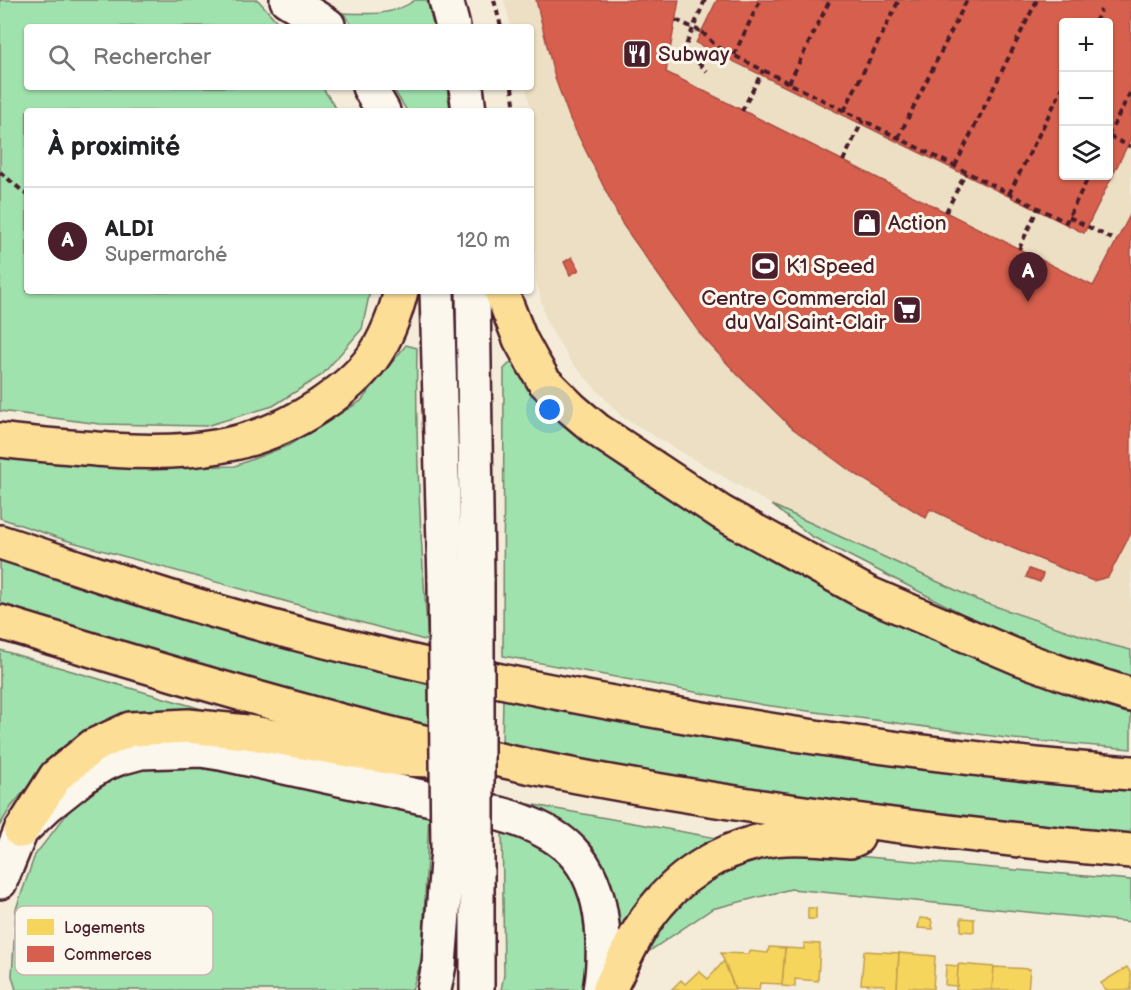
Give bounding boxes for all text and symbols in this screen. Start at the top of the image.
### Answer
map controls [1059,18,1113,180]
button: + [1059,18,1113,72]
search box [24,24,534,90]
restaurant icon: Subway [621,38,653,70]
icon: search [45,41,78,74]
place label: Subway [658,42,730,67]
text: Rechercher [93,44,211,71]
button: − [1059,72,1113,126]
button: layers [1059,126,1113,180]
text: À proximité [48,132,180,163]
shop icon: Action [851,207,883,239]
place label: Action [888,211,947,236]
text: ALDI [105,216,154,243]
text: A [61,229,74,253]
text: 120 m [457,229,510,253]
text: Supermarché [105,243,227,267]
sports icon: K1 Speed [749,250,781,282]
pin: A [1008,252,1048,302]
place label: K1 Speed [786,254,875,279]
place label: Centre Commercial du Val Saint-Clair [701,286,886,335]
supermarket icon: Centre Commercial du Val Saint-Clair [891,294,923,326]
your location [535,395,564,424]
legend [15,906,213,975]
text: Logements [64,919,145,938]
text: Commerces [64,946,152,965]

